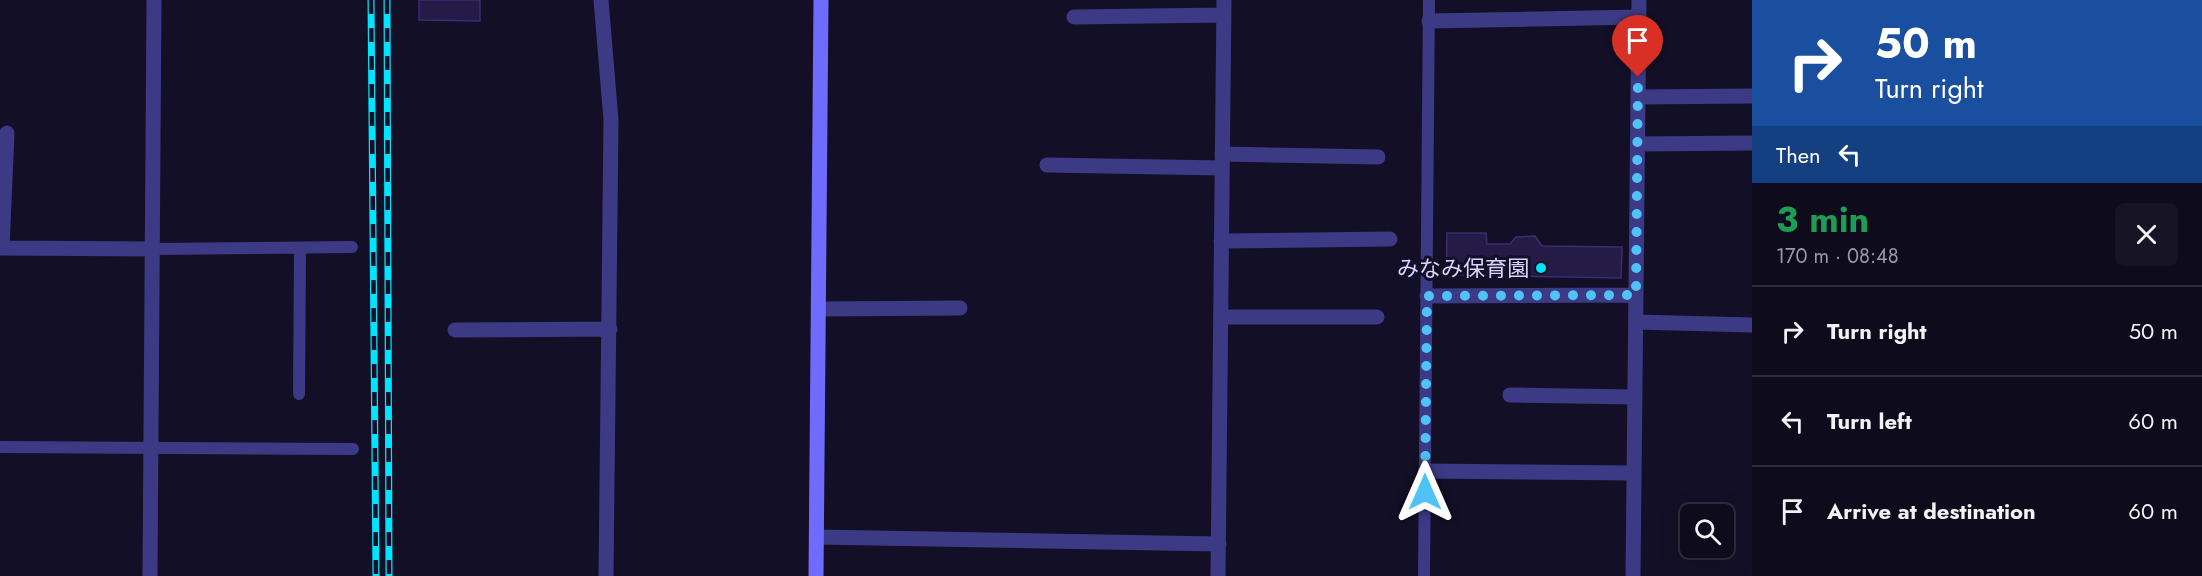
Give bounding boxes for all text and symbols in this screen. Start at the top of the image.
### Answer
text: 50 m [1875,13,1977,74]
pin [1612,15,1663,77]
icon: arrive [1621,24,1654,57]
icon: right [1776,24,1854,102]
text: Turn right [1875,69,1983,108]
icon: left [1833,138,1866,171]
text: Then [1776,139,1821,171]
text: 3 min [1776,193,1869,245]
button: close [2115,203,2178,266]
text: 170 m · 08:48 [1776,242,1899,271]
place label: みなみ保育園 [1397,252,1529,284]
marker: みなみ保育園 [1534,261,1548,275]
icon: right [1776,315,1809,348]
text: Turn right [1827,315,1927,347]
text: 50 m [2129,315,2178,347]
icon: left [1776,405,1809,438]
text: Turn left [1827,405,1912,437]
text: 60 m [2128,405,2178,437]
position arrow [1393,460,1457,524]
icon: arrive [1776,495,1809,528]
text: Arrive at destination [1827,495,2036,527]
text: 60 m [2128,495,2178,527]
map controls [1680,504,1734,558]
button: search [1680,504,1734,558]

